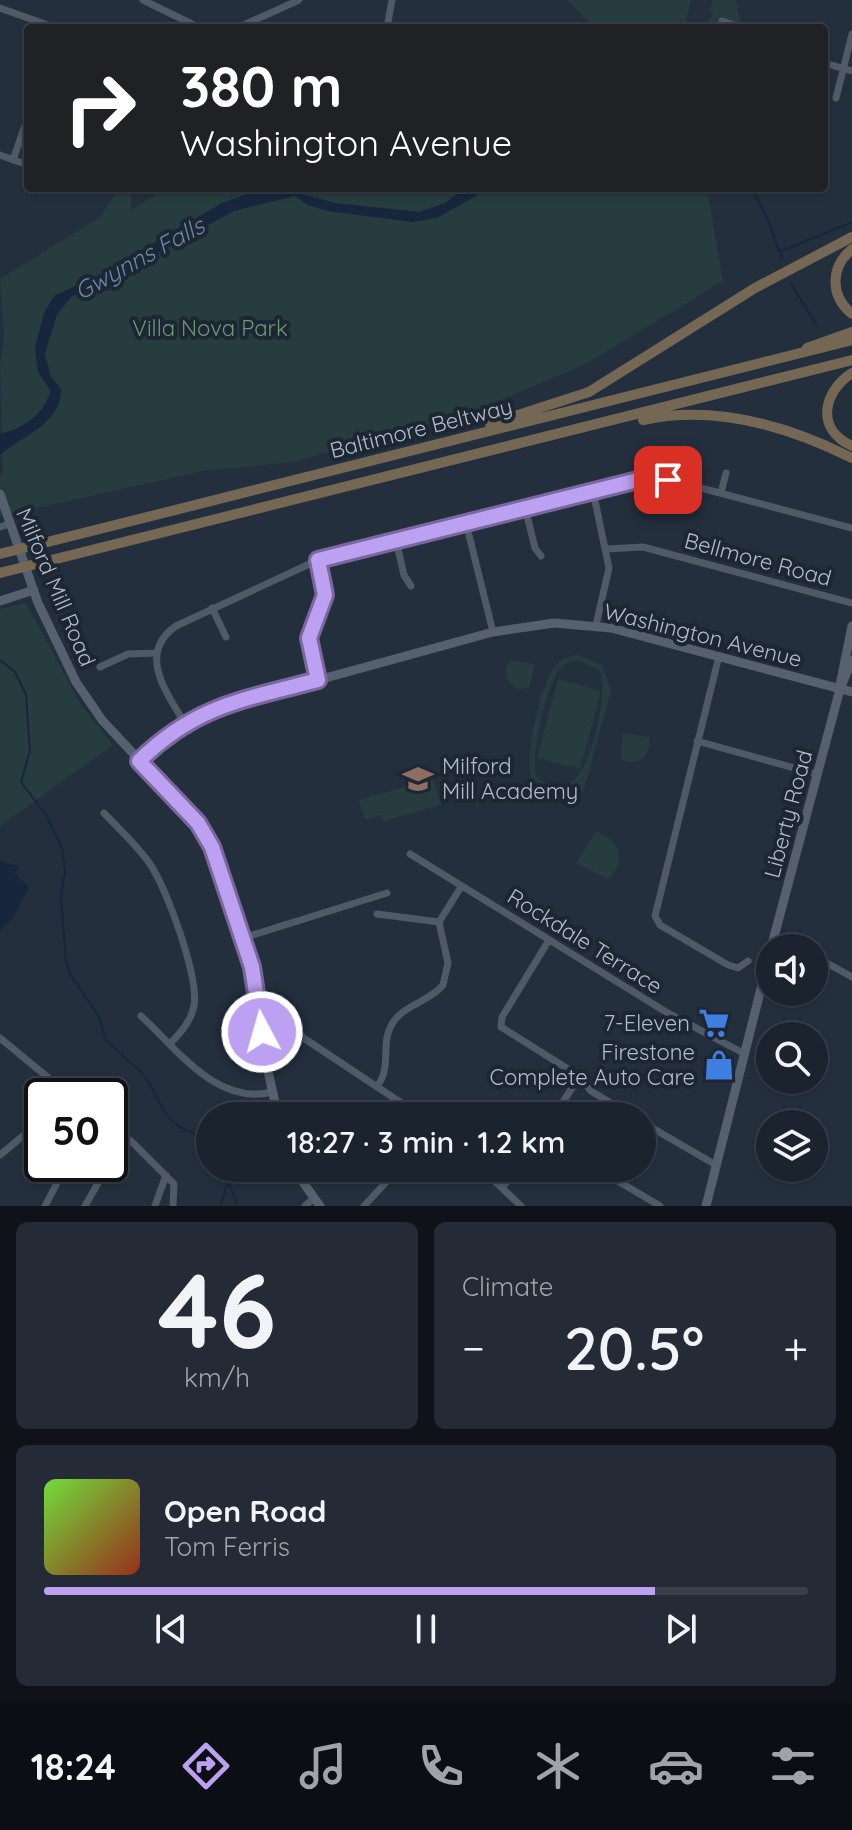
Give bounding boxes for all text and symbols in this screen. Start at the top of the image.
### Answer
text: 380 m [180,51,342,121]
icon: right [48,56,152,160]
text: Washington Avenue [180,120,512,165]
water label: Gwynns Falls [69,209,211,306]
park label: Villa Nova Park [132,314,288,342]
street label: Baltimore Beltway [327,392,515,464]
pin [634,446,702,514]
icon: arrive [646,458,690,502]
street label: Milford Mill Road [10,504,102,670]
street label: Bellmore Road [681,526,835,592]
street label: Washington Avenue [601,597,805,673]
street label: Liberty Road [758,747,818,881]
place label: Milford Mill Academy [442,752,578,805]
school or university icon: Milford Mill Academy [401,762,435,796]
street label: Rockdale Terrace [502,882,668,1000]
map controls [756,934,828,1182]
button: sound [756,934,828,1006]
position arrow [220,990,304,1074]
supermarket icon: 7-Eleven [697,1006,731,1040]
place label: 7-Eleven [604,1009,690,1037]
button: search [756,1022,828,1094]
place label: Firestone Complete Auto Care [490,1038,695,1091]
shop icon: Firestone Complete Auto Care [702,1048,736,1082]
speed limit sign: 50 [24,1078,128,1182]
button: layers [756,1110,828,1182]
text: 18:27 · 3 min · 1.2 km [287,1123,565,1161]
text: 46 [158,1244,276,1374]
text: Climate [462,1270,553,1303]
text: 20.5° [564,1310,704,1385]
text: − [462,1320,485,1375]
text: + [783,1320,808,1375]
text: km/h [184,1361,250,1394]
text: Open Road [164,1492,326,1530]
text: Tom Ferris [164,1530,290,1563]
icon: previous [149,1607,193,1651]
icon: pause [404,1607,448,1651]
icon: next [659,1607,703,1651]
icon: directions [178,1738,234,1794]
icon: music [295,1738,351,1794]
icon: phone [413,1738,469,1794]
icon: climate [530,1738,586,1794]
icon: car [648,1738,704,1794]
icon: filters [765,1738,821,1794]
text: 18:24 [31,1744,116,1789]

